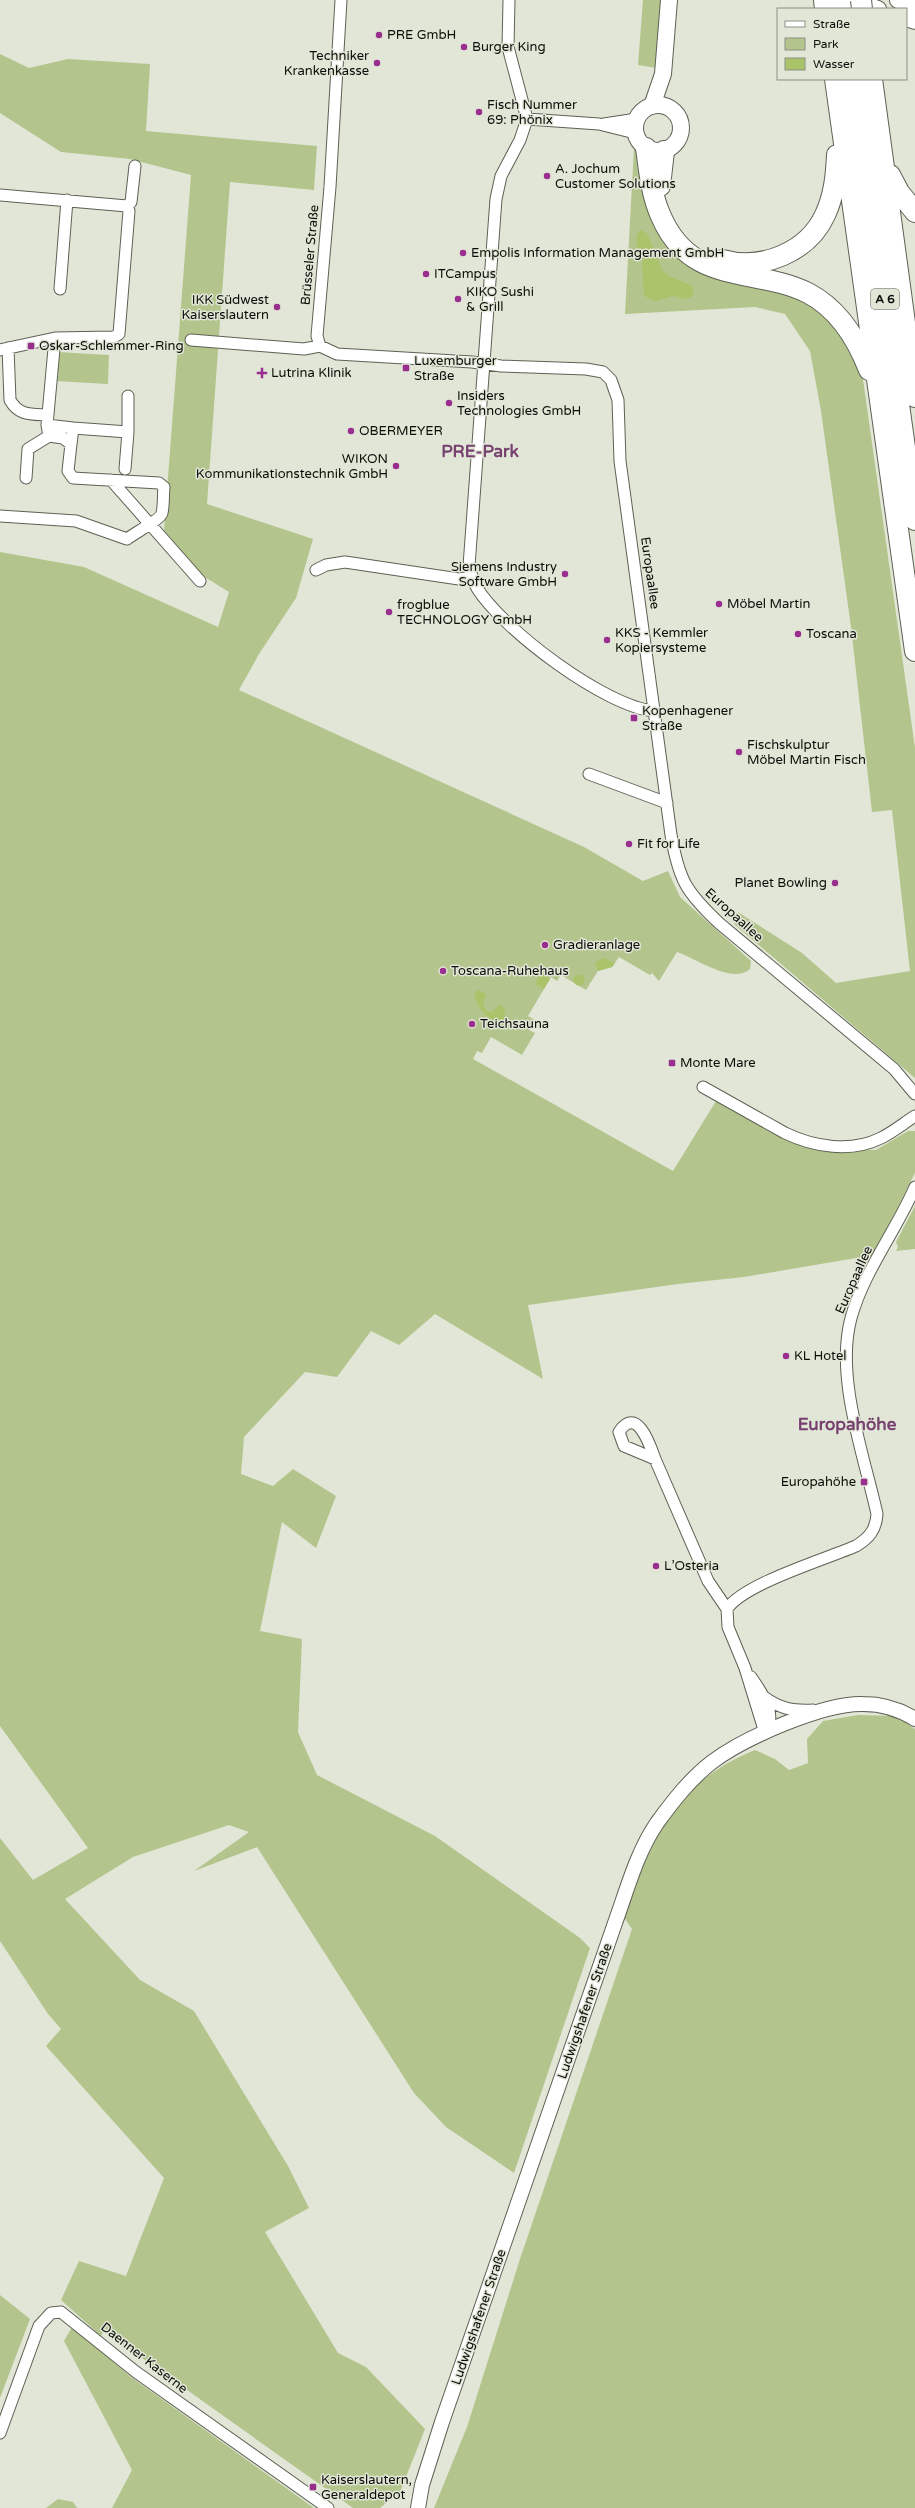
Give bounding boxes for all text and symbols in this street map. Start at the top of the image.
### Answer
legend [777,8,907,80]
text: Straße [813,17,850,31]
place label: PRE GmbH [387,27,456,43]
marker: PRE GmbH [374,30,384,40]
text: Park [813,37,839,51]
place label: Burger King [472,39,546,55]
marker: Burger King [459,42,469,52]
place label: Techniker Krankenkasse [284,48,369,79]
text: Wasser [813,57,855,71]
marker: Techniker Krankenkasse [372,58,382,68]
place label: Fisch Nummer 69: Phönix [487,97,577,128]
marker: Fisch Nummer 69: Phönix [474,107,484,117]
place label: A. Jochum Customer Solutions [555,161,676,192]
marker: A. Jochum Customer Solutions [542,171,552,181]
street label: Brüsseler Straße [298,204,322,306]
place label: Empolis Information Management GmbH [471,245,724,261]
marker: Empolis Information Management GmbH [458,248,468,258]
place label: ITCampus [434,266,496,282]
marker: ITCampus [421,269,431,279]
place label: KIKO Sushi & Grill [466,284,534,315]
road number: A 6 [871,289,899,309]
place label: IKK Südwest Kaiserslautern [181,292,269,323]
marker: KIKO Sushi & Grill [453,294,463,304]
marker: IKK Südwest Kaiserslautern [272,302,282,312]
place label: Oskar-Schlemmer-Ring [39,338,184,354]
marker: Oskar-Schlemmer-Ring [26,341,36,351]
place label: Luxemburger Straße [414,353,497,384]
marker: Luxemburger Straße [401,363,411,373]
place label: Lutrina Klinik [271,365,352,381]
marker: Lutrina Klinik [256,367,268,379]
place label: Insiders Technologies GmbH [457,388,581,419]
marker: Insiders Technologies GmbH [444,398,454,408]
place label: OBERMEYER [359,423,443,439]
marker: OBERMEYER [346,426,356,436]
district label: PRE-Park [441,441,520,462]
place label: WIKON Kommunikationstechnik GmbH [196,451,388,482]
marker: WIKON Kommunikationstechnik GmbH [391,461,401,471]
street label: Europaallee [637,536,663,610]
place label: Siemens Industry Software GmbH [451,559,557,590]
marker: Siemens Industry Software GmbH [560,569,570,579]
place label: Möbel Martin [727,596,810,612]
place label: frogblue TECHNOLOGY GmbH [397,597,532,628]
marker: Möbel Martin [714,599,724,609]
marker: frogblue TECHNOLOGY GmbH [384,607,394,617]
place label: KKS - Kemmler Kopiersysteme [615,625,708,656]
place label: Toscana [806,626,857,642]
marker: Toscana [793,629,803,639]
marker: KKS - Kemmler Kopiersysteme [602,635,612,645]
place label: Kopenhagener Straße [642,703,733,734]
marker: Kopenhagener Straße [629,713,639,723]
place label: Fischskulptur Möbel Martin Fisch [747,737,866,768]
marker: Fischskulptur Möbel Martin Fisch [734,747,744,757]
place label: Fit for Life [637,836,700,852]
marker: Fit for Life [624,839,634,849]
place label: Planet Bowling [735,875,827,891]
marker: Planet Bowling [830,878,840,888]
street label: Europaallee [702,885,766,945]
place label: Gradieranlage [553,937,640,953]
marker: Gradieranlage [540,940,550,950]
place label: Toscana-Ruhehaus [451,963,569,979]
marker: Toscana-Ruhehaus [438,966,448,976]
place label: Teichsauna [480,1016,549,1032]
marker: Teichsauna [467,1019,477,1029]
place label: Monte Mare [680,1055,756,1071]
marker: Monte Mare [667,1058,677,1068]
street label: Europaallee [832,1244,876,1316]
place label: KL Hotel [794,1348,847,1364]
marker: KL Hotel [781,1351,791,1361]
district label: Europahöhe [798,1414,897,1435]
place label: Europahöhe [781,1474,856,1490]
marker: Europahöhe [859,1477,869,1487]
place label: L’Osteria [664,1558,719,1574]
marker: L’Osteria [651,1561,661,1571]
street label: Ludwigshafener Straße [554,1941,616,2081]
street label: Ludwigshafener Straße [448,2247,510,2387]
street label: Daenner Kaserne [97,2319,191,2397]
place label: Kaiserslautern, Generaldepot [321,2472,412,2503]
marker: Kaiserslautern, Generaldepot [308,2482,318,2492]

